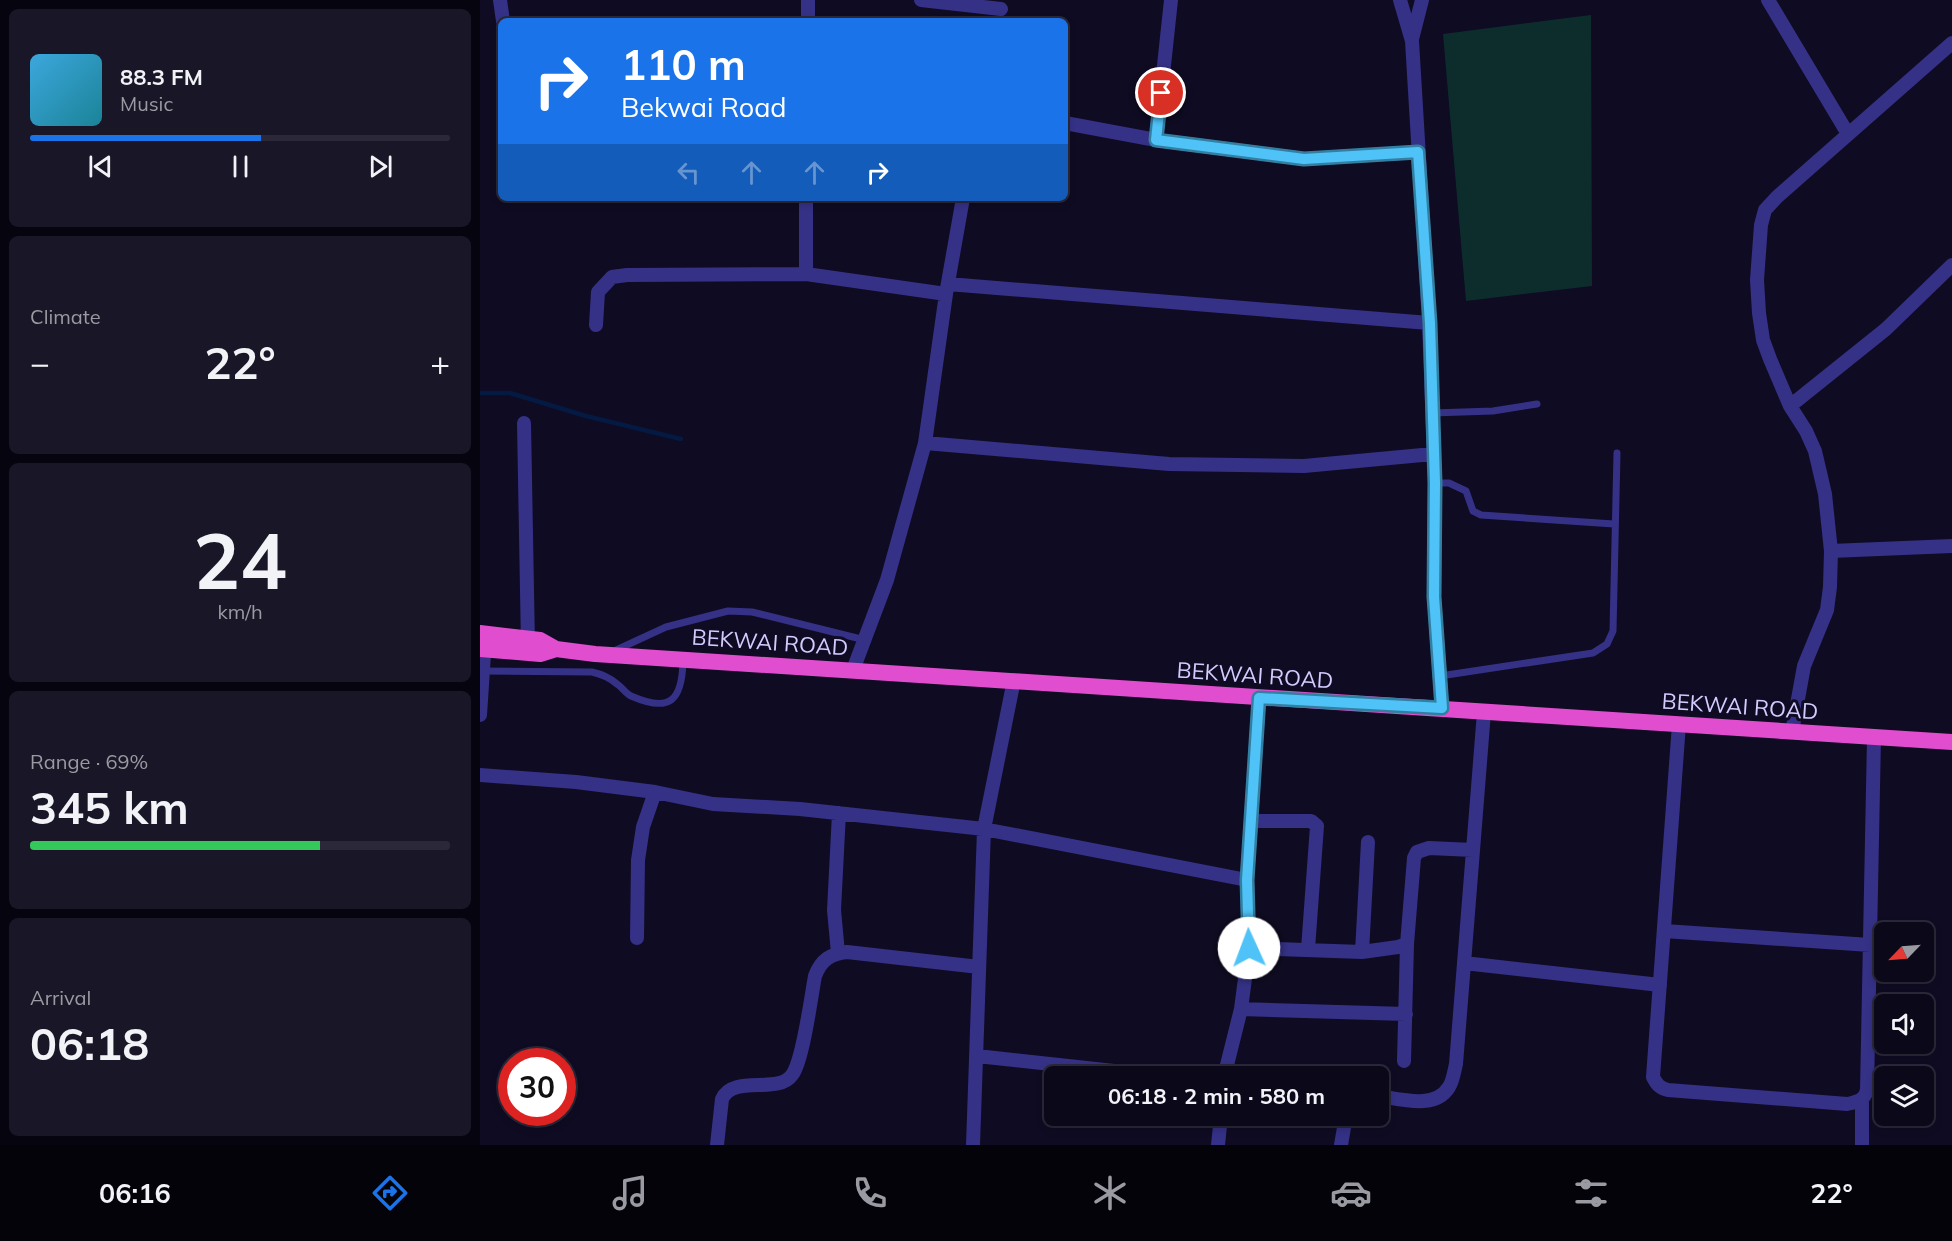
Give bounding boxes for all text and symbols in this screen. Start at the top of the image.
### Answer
text: 110 m [621,38,746,91]
icon: right [522,42,600,120]
text: 88.3 FM [120,63,203,91]
pin [1135,67,1186,118]
icon: arrive [1144,76,1177,109]
text: Bekwai Road [621,90,787,124]
text: Music [120,91,173,116]
icon: previous [84,150,117,183]
icon: pause [224,150,257,183]
icon: next [364,150,397,183]
icon: left [672,156,705,189]
icon: ahead [735,156,768,189]
icon: ahead [798,156,831,189]
icon: right [861,156,894,189]
text: Climate [30,304,101,329]
text: 22° [204,334,276,390]
text: − [30,342,50,383]
text: + [430,342,450,383]
text: 24 [193,511,287,609]
text: km/h [217,599,263,624]
street label: BEKWAI ROAD [691,623,849,661]
street label: BEKWAI ROAD [1176,656,1334,694]
street label: BEKWAI ROAD [1661,687,1819,725]
text: Range · 69% [30,749,148,774]
text: 345 km [30,779,189,835]
position arrow [1217,916,1281,980]
north arrow [1874,922,1934,982]
map controls [1874,922,1934,1126]
text: Arrival [30,985,91,1010]
button: sound [1874,994,1934,1054]
text: 06:18 [30,1015,149,1071]
speed limit sign: 30 [498,1048,576,1126]
button: layers [1874,1066,1934,1126]
text: 06:18 · 2 min · 580 m [1108,1082,1325,1110]
icon: directions [369,1172,411,1214]
icon: music [609,1172,651,1214]
icon: phone [849,1172,891,1214]
icon: climate [1089,1172,1131,1214]
icon: car [1330,1172,1372,1214]
icon: filters [1570,1172,1612,1214]
text: 06:16 [99,1176,171,1210]
text: 22° [1810,1176,1853,1210]

